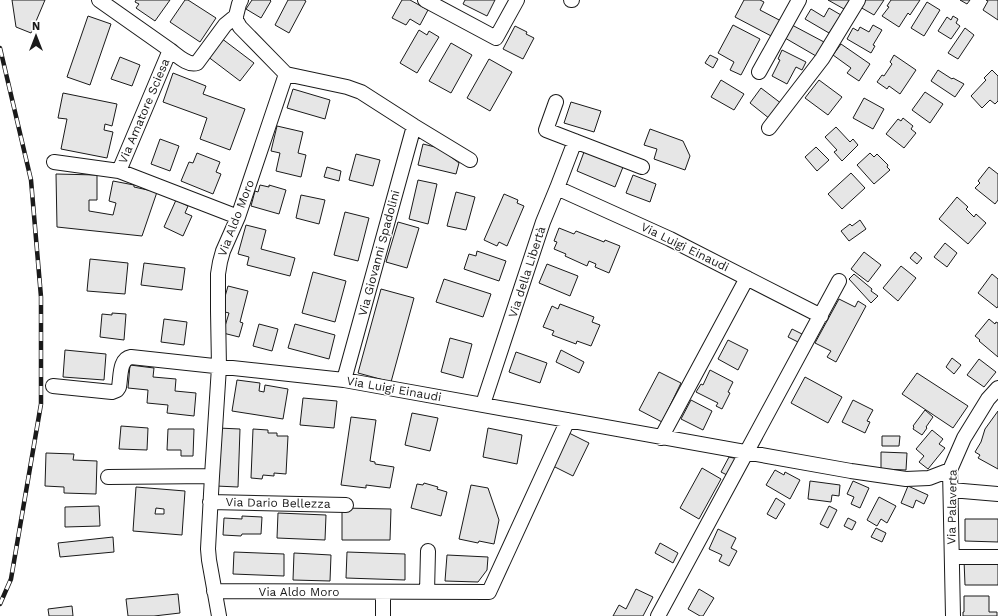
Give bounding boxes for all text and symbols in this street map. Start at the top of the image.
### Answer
north arrow [16,16,56,56]
text: N [32,20,40,33]
street label: Via Amatore Sciesa [116,56,173,166]
street label: Via Aldo Moro [215,178,257,258]
street label: Via Giovanni Spadolini [355,188,403,318]
street label: Via Luigi Einaudi [639,220,731,274]
street label: Via della Libertà [506,224,548,319]
street label: Via Luigi Einaudi [345,374,443,404]
street label: Via Palaverta [944,469,960,545]
street label: Via Dario Bellezza [225,495,331,511]
street label: Via Aldo Moro [259,585,339,599]

